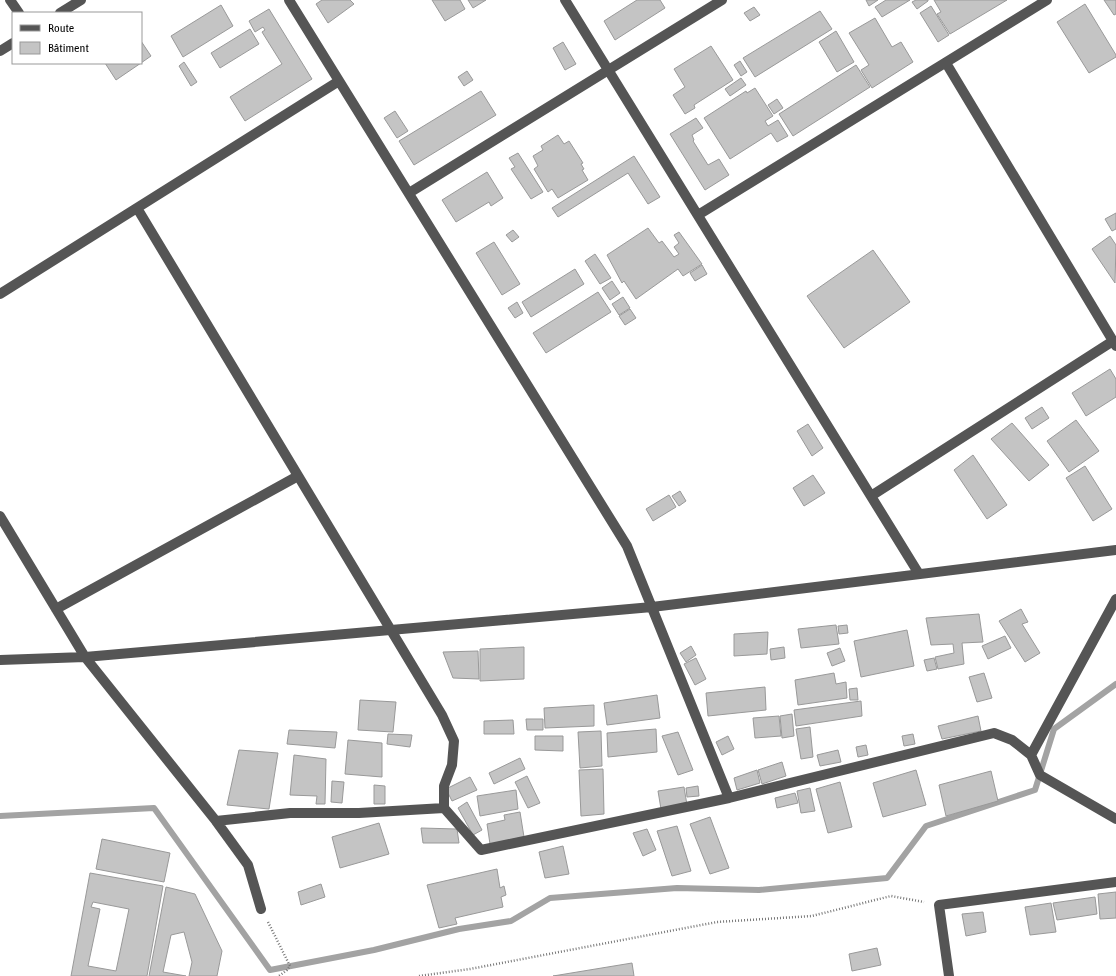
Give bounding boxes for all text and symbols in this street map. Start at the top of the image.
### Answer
legend [12,12,142,64]
text: Route [48,21,74,35]
text: Bâtiment [48,41,89,55]

